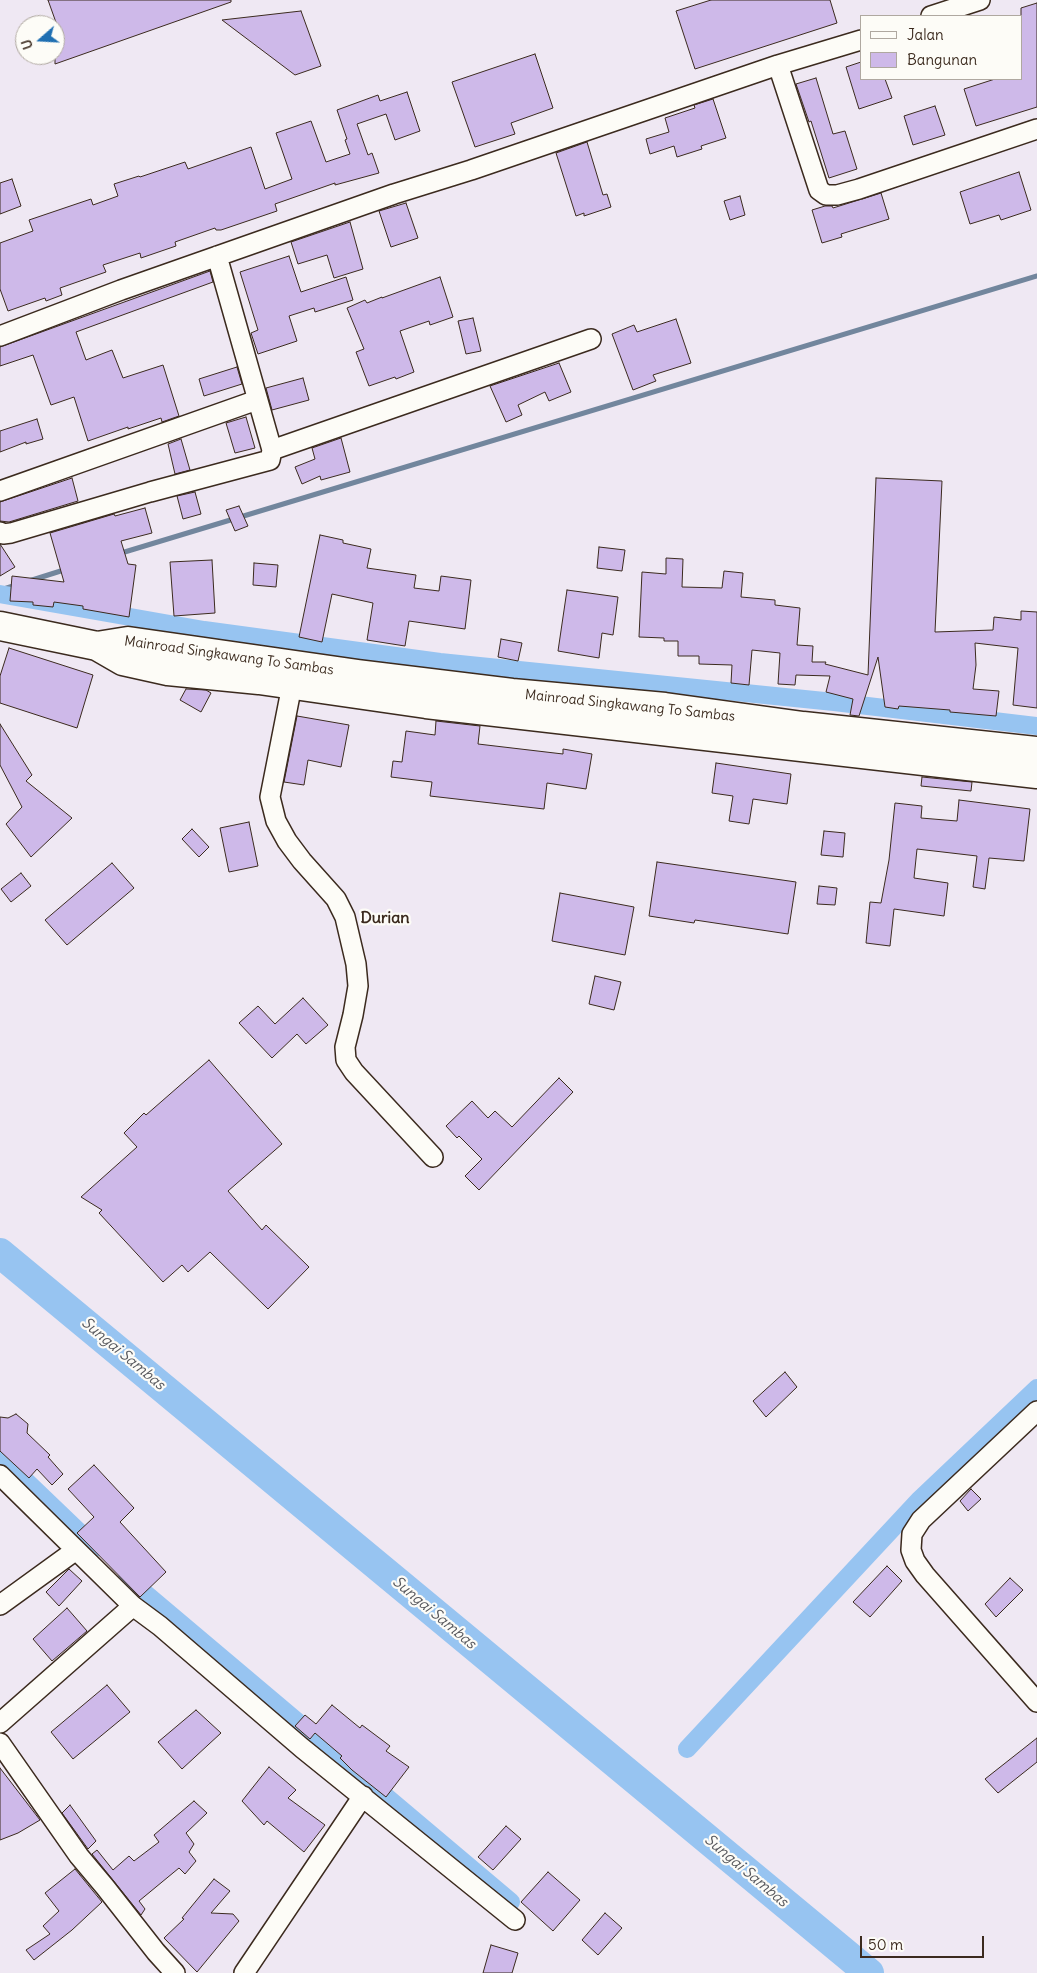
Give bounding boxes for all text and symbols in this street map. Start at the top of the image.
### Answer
north arrow [15,15,65,65]
legend [860,15,1022,80]
text: Jalan [907,25,944,44]
text: U [17,37,37,52]
text: Bangunan [907,50,977,69]
street label: Mainroad Singkawang To Sambas [123,633,335,679]
street label: Mainroad Singkawang To Sambas [524,687,736,725]
district label: Durian [360,908,410,928]
water label: Sungai Sambas [78,1314,168,1394]
water label: Sungai Sambas [389,1573,479,1653]
water label: Sungai Sambas [701,1831,791,1911]
scale bar [862,1926,986,1958]
text: 50 m [868,1935,903,1954]

